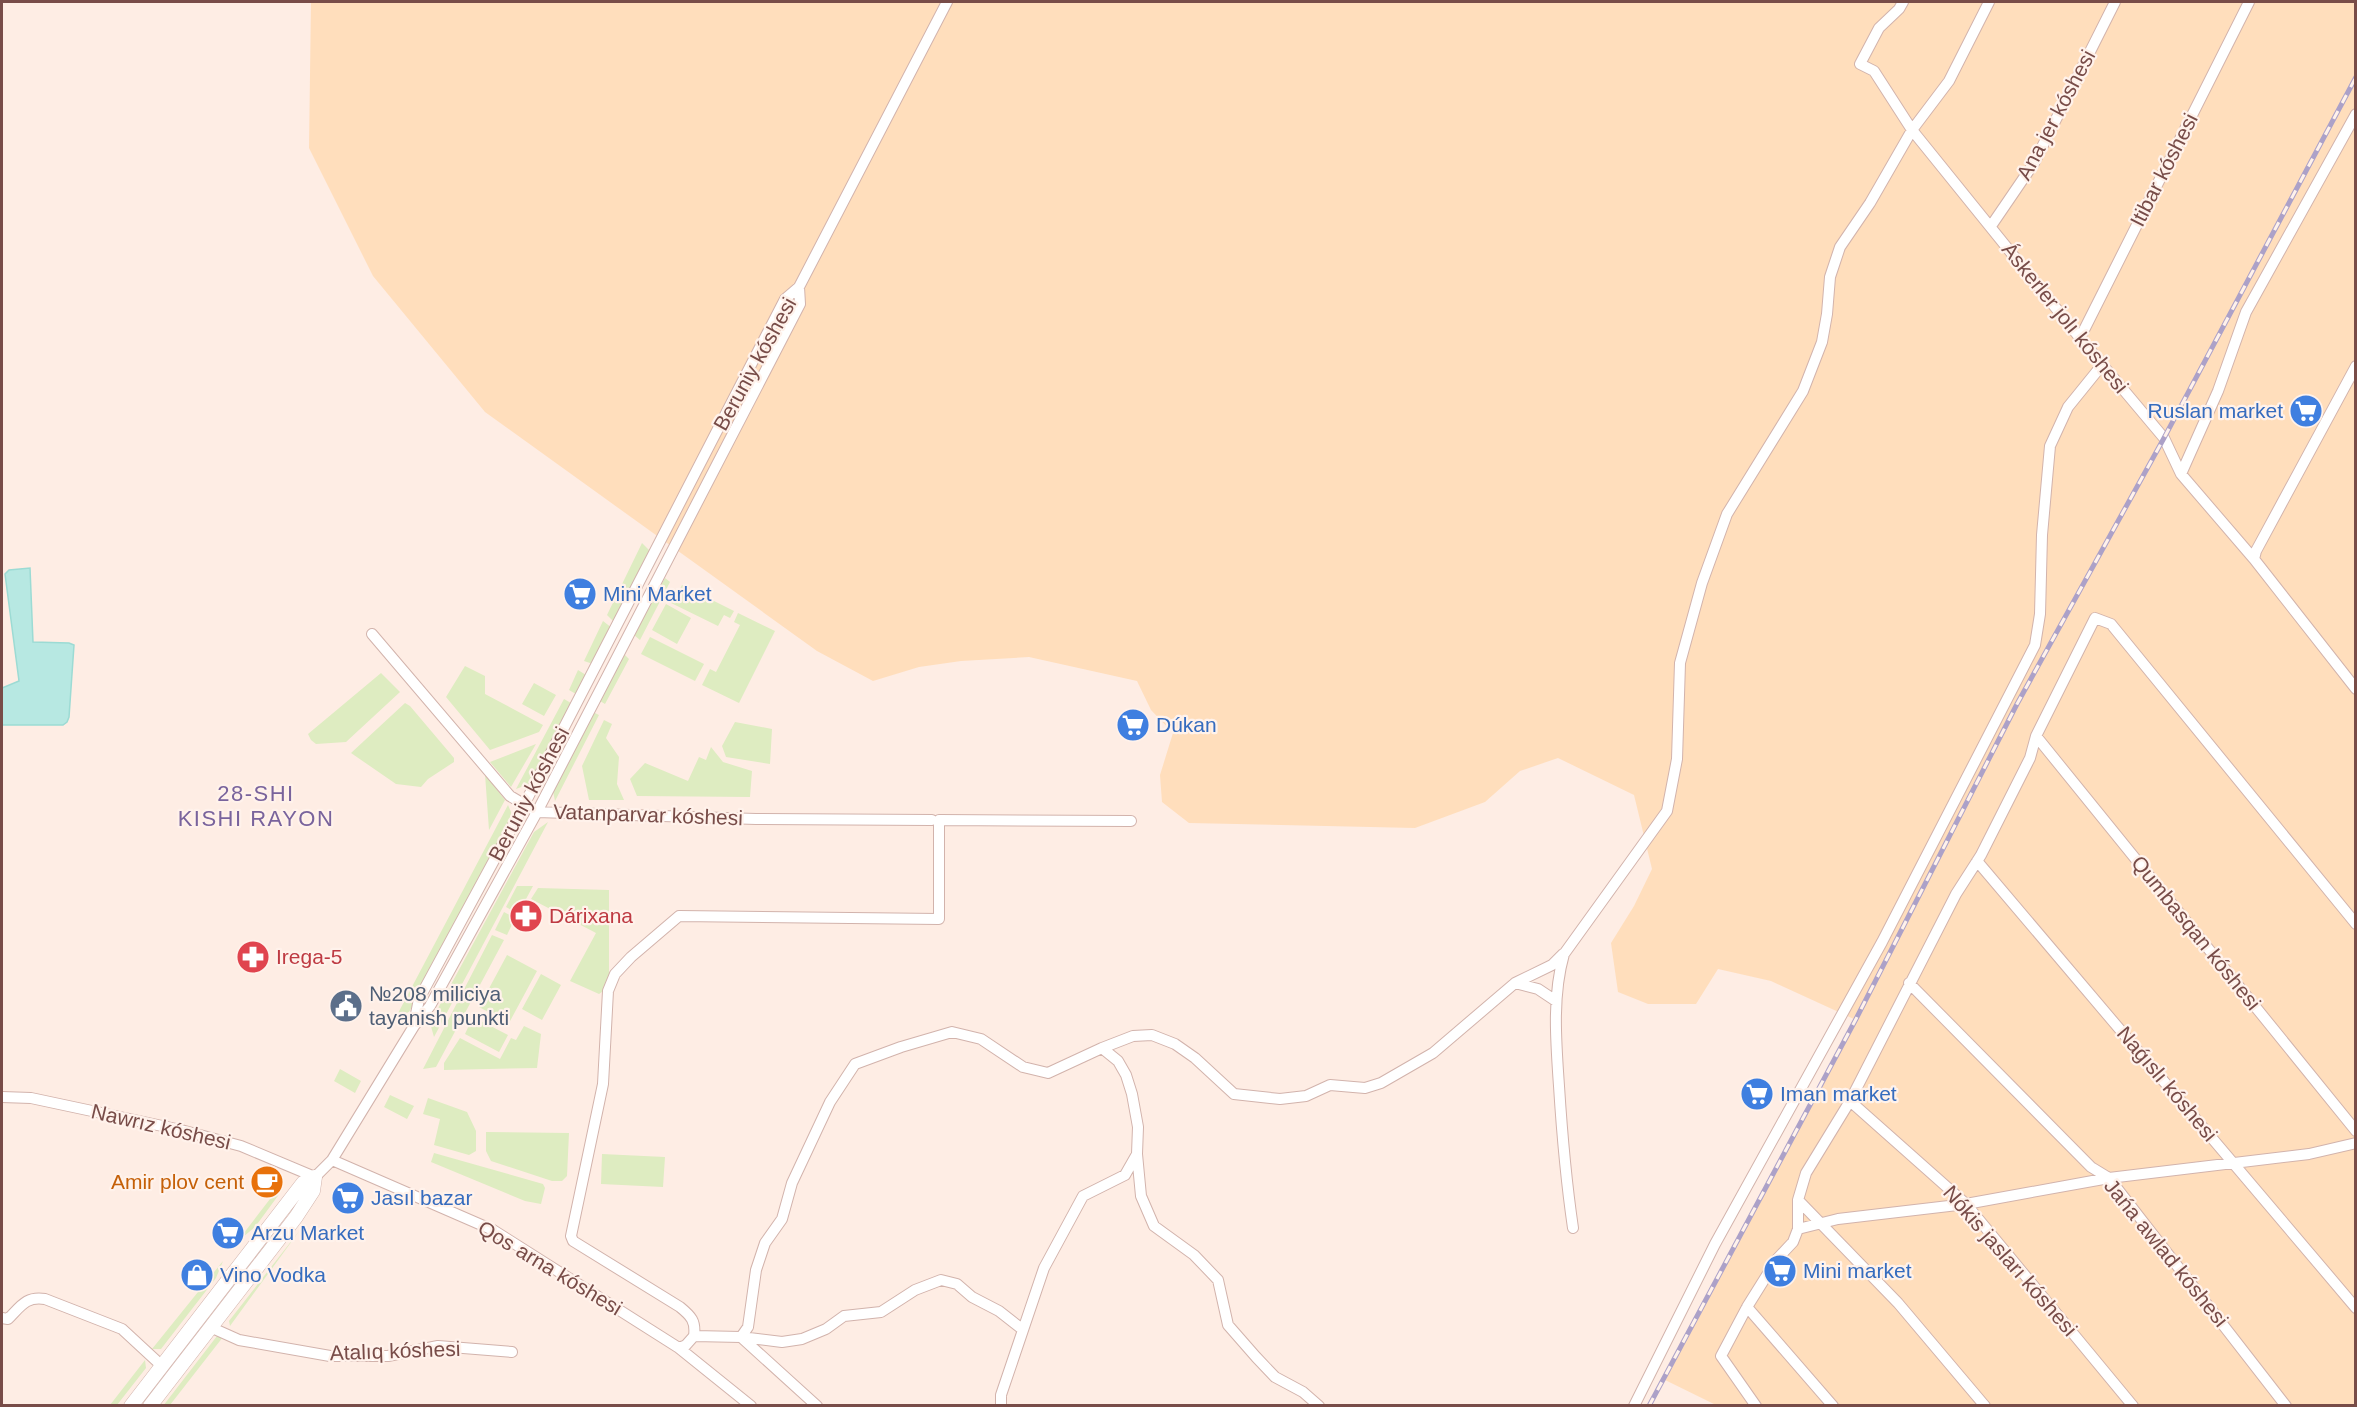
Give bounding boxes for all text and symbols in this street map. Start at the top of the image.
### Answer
street label: Ana jer kóshesi [2012,46,2099,184]
street label: Itibar kóshesi [2125,109,2202,230]
street label: Áskerler jolı kóshesi [1998,238,2133,397]
street label: Beruniy kóshesi [709,293,801,434]
supermarket icon: Ruslan market [2288,393,2324,429]
place label: Ruslan market [2148,399,2283,422]
supermarket icon: Mini Market [562,576,598,612]
place label: Mini Market [603,582,712,605]
supermarket icon: Dúkan [1115,707,1151,743]
place label: Dúkan [1156,713,1217,736]
street label: Beruniy kóshesi [484,723,574,865]
district label: 28-SHI KISHI RAYON [178,781,334,831]
street label: Vatanparvar kóshesi [553,800,743,829]
street label: Qumbasqan kóshesi [2127,851,2266,1014]
pharmacy icon: Dárixana [508,898,544,934]
place label: Dárixana [549,904,633,927]
pharmacy icon: Irega-5 [235,939,271,975]
place label: Irega-5 [276,945,343,968]
place label: №208 miliciya tayanish punkti [369,982,509,1029]
public building icon: №208 miliciya tayanish punkti [328,988,364,1024]
street label: Naǵıslı kóshesi [2113,1022,2222,1146]
supermarket icon: Iman market [1739,1076,1775,1112]
place label: Iman market [1780,1082,1897,1105]
street label: Nawrız kóshesi [89,1099,233,1154]
cafe icon: Amir plov cent [249,1164,285,1200]
place label: Amir plov cent [111,1170,244,1193]
street label: Jańa awlad kóshesi [2100,1174,2233,1331]
supermarket icon: Jasıl bazar [330,1180,366,1216]
street label: Nókis jasları kóshesi [1939,1181,2082,1340]
place label: Jasıl bazar [371,1186,473,1209]
supermarket icon: Arzu Market [210,1215,246,1251]
street label: Qos arna kóshesi [474,1216,626,1320]
place label: Arzu Market [251,1221,364,1244]
supermarket icon: Mini market [1762,1253,1798,1289]
shop icon: Vino Vodka [179,1257,215,1293]
place label: Mini market [1803,1259,1912,1282]
place label: Vino Vodka [220,1263,326,1286]
street label: Atalıq kóshesi [329,1337,461,1364]

